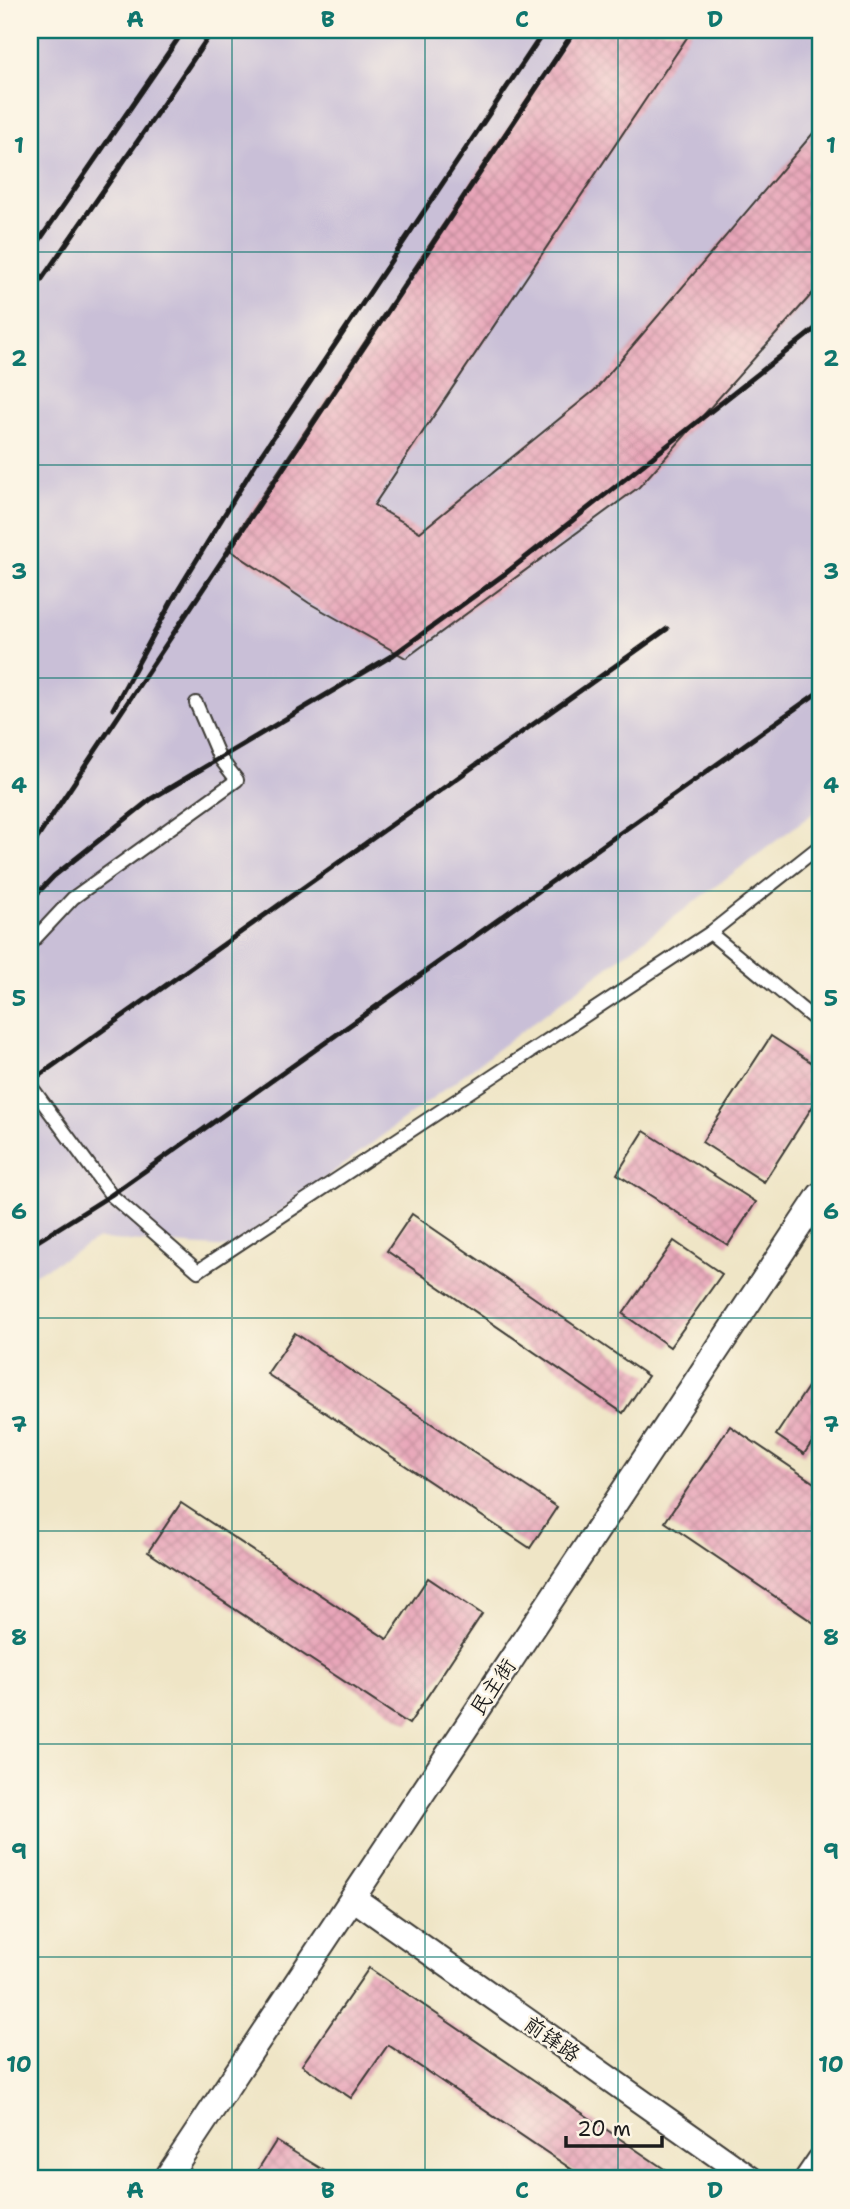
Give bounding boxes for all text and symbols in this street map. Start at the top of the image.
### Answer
text: A [126,4,144,34]
text: B [321,4,335,34]
text: C [515,4,529,34]
text: D [707,4,723,34]
text: 1 [14,130,24,160]
text: 1 [826,130,836,160]
text: 2 [11,343,27,373]
text: 2 [823,343,839,373]
text: 3 [11,556,27,586]
text: 3 [823,556,839,586]
text: 4 [11,770,27,800]
text: 4 [823,770,839,800]
text: 5 [12,983,26,1013]
text: 5 [824,983,838,1013]
text: 6 [11,1196,27,1226]
text: 6 [823,1196,839,1226]
text: 7 [11,1409,27,1439]
text: 7 [823,1409,839,1439]
text: 8 [11,1622,27,1652]
text: 8 [823,1622,839,1652]
street label: 民主街 [464,1653,522,1721]
text: 9 [11,1836,27,1866]
text: 9 [823,1836,839,1866]
street label: 前锋路 [518,2009,586,2069]
text: 10 [6,2049,32,2079]
text: 10 [818,2049,844,2079]
scale bar [566,2104,663,2148]
text: 20 m [577,2115,631,2143]
text: A [126,2175,144,2205]
text: B [321,2175,335,2205]
text: C [515,2175,529,2205]
text: D [707,2175,723,2205]

